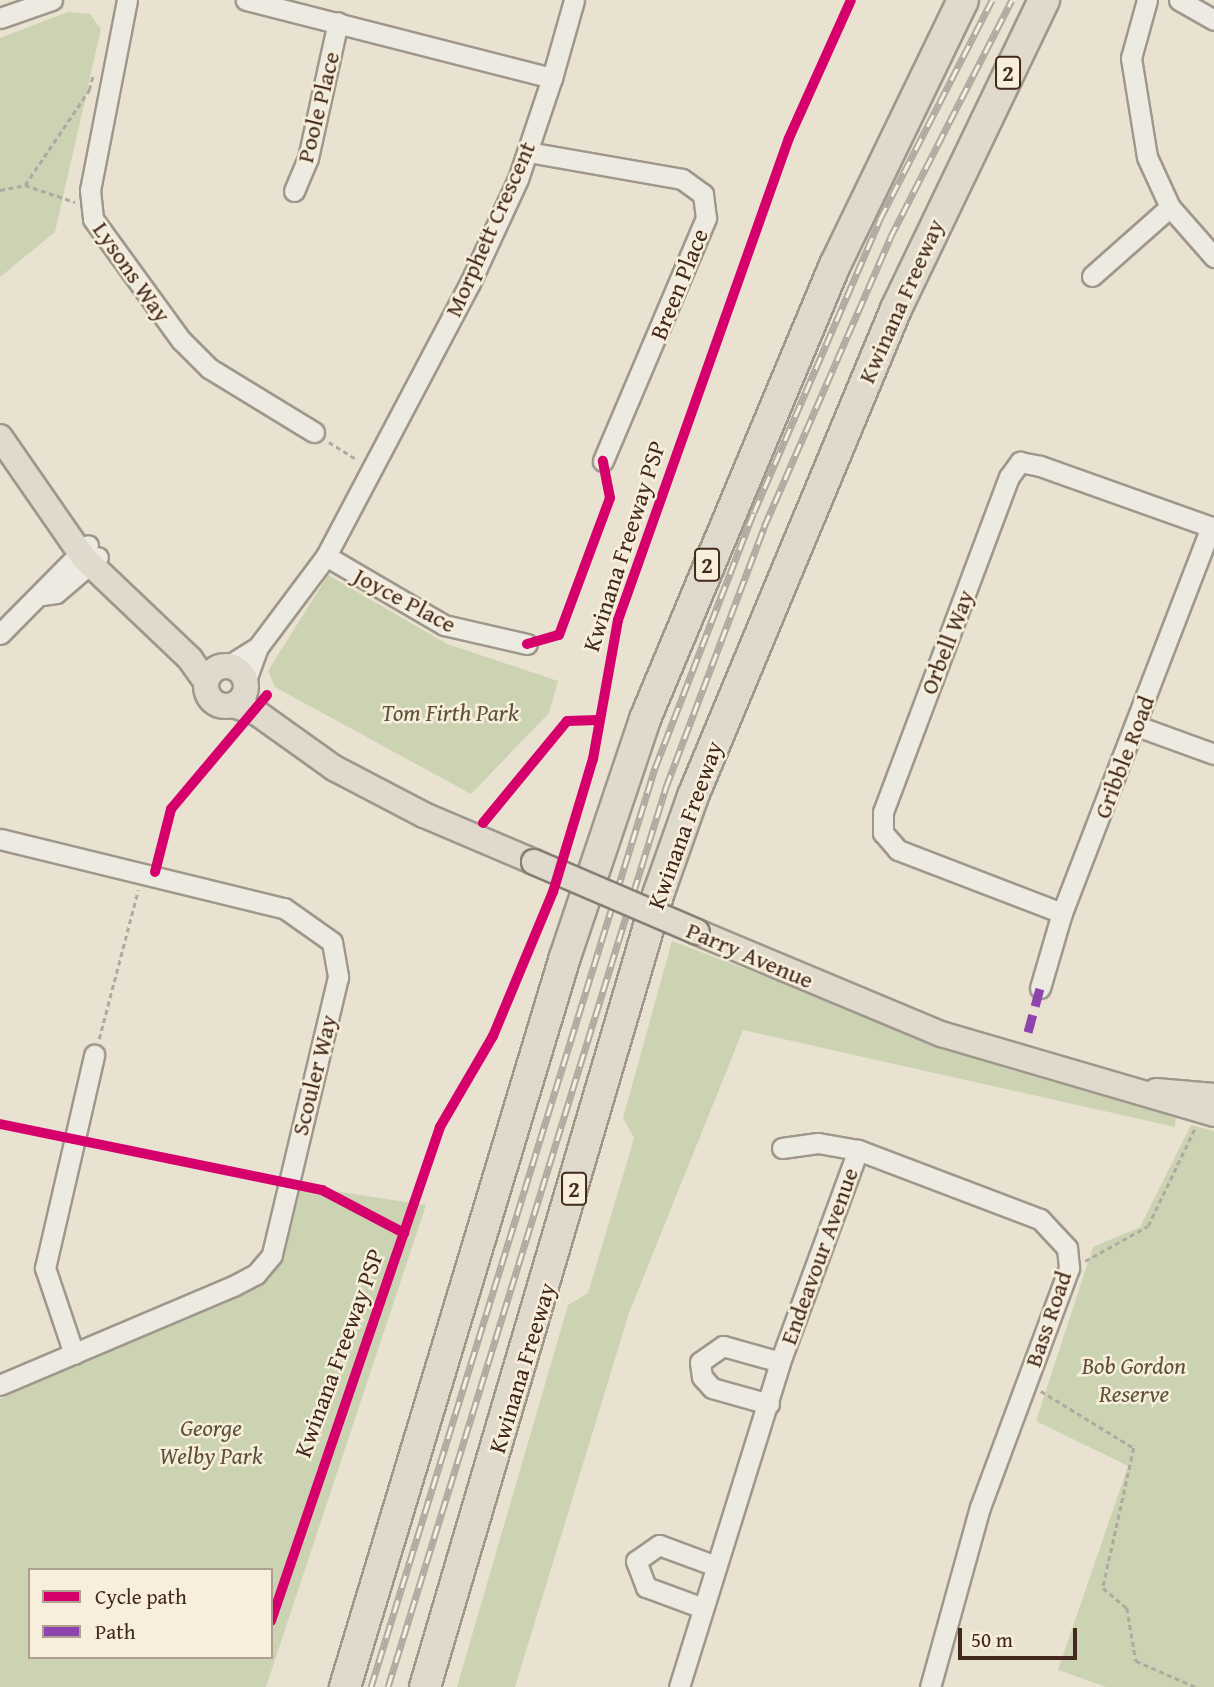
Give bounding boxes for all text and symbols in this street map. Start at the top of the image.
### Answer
street label: Poole Place [290,48,346,166]
road number: 2 [994,54,1022,92]
street label: Morphett Crescent [438,137,542,321]
street label: Kwinana Freeway [852,214,950,388]
street label: Lysons Way [87,216,177,328]
street label: Breen Place [644,224,714,344]
street label: Kwinana Freeway PSP [576,437,672,655]
road number: 2 [693,545,721,584]
street label: Joyce Place [349,561,461,639]
street label: Orbell Way [914,586,980,698]
street label: Gribble Road [1087,692,1161,822]
park label: Tom Firth Park [381,699,519,727]
street label: Kwinana Freeway [641,737,729,913]
street label: Parry Avenue [682,915,818,995]
street label: Scouler Way [285,1012,343,1138]
street label: Endeavour Avenue [774,1164,864,1348]
road number: 2 [560,1170,588,1208]
street label: Kwinana Freeway PSP [288,1245,390,1461]
street label: Bass Road [1018,1267,1078,1371]
street label: Kwinana Freeway [482,1279,562,1457]
park label: Bob Gordon Reserve [1082,1352,1186,1408]
park label: George Welby Park [159,1414,263,1470]
legend [28,1568,273,1659]
text: Cycle path [95,1581,187,1612]
scale bar [962,1614,1081,1658]
text: Path [95,1616,135,1647]
text: 50 m [971,1624,1013,1655]

